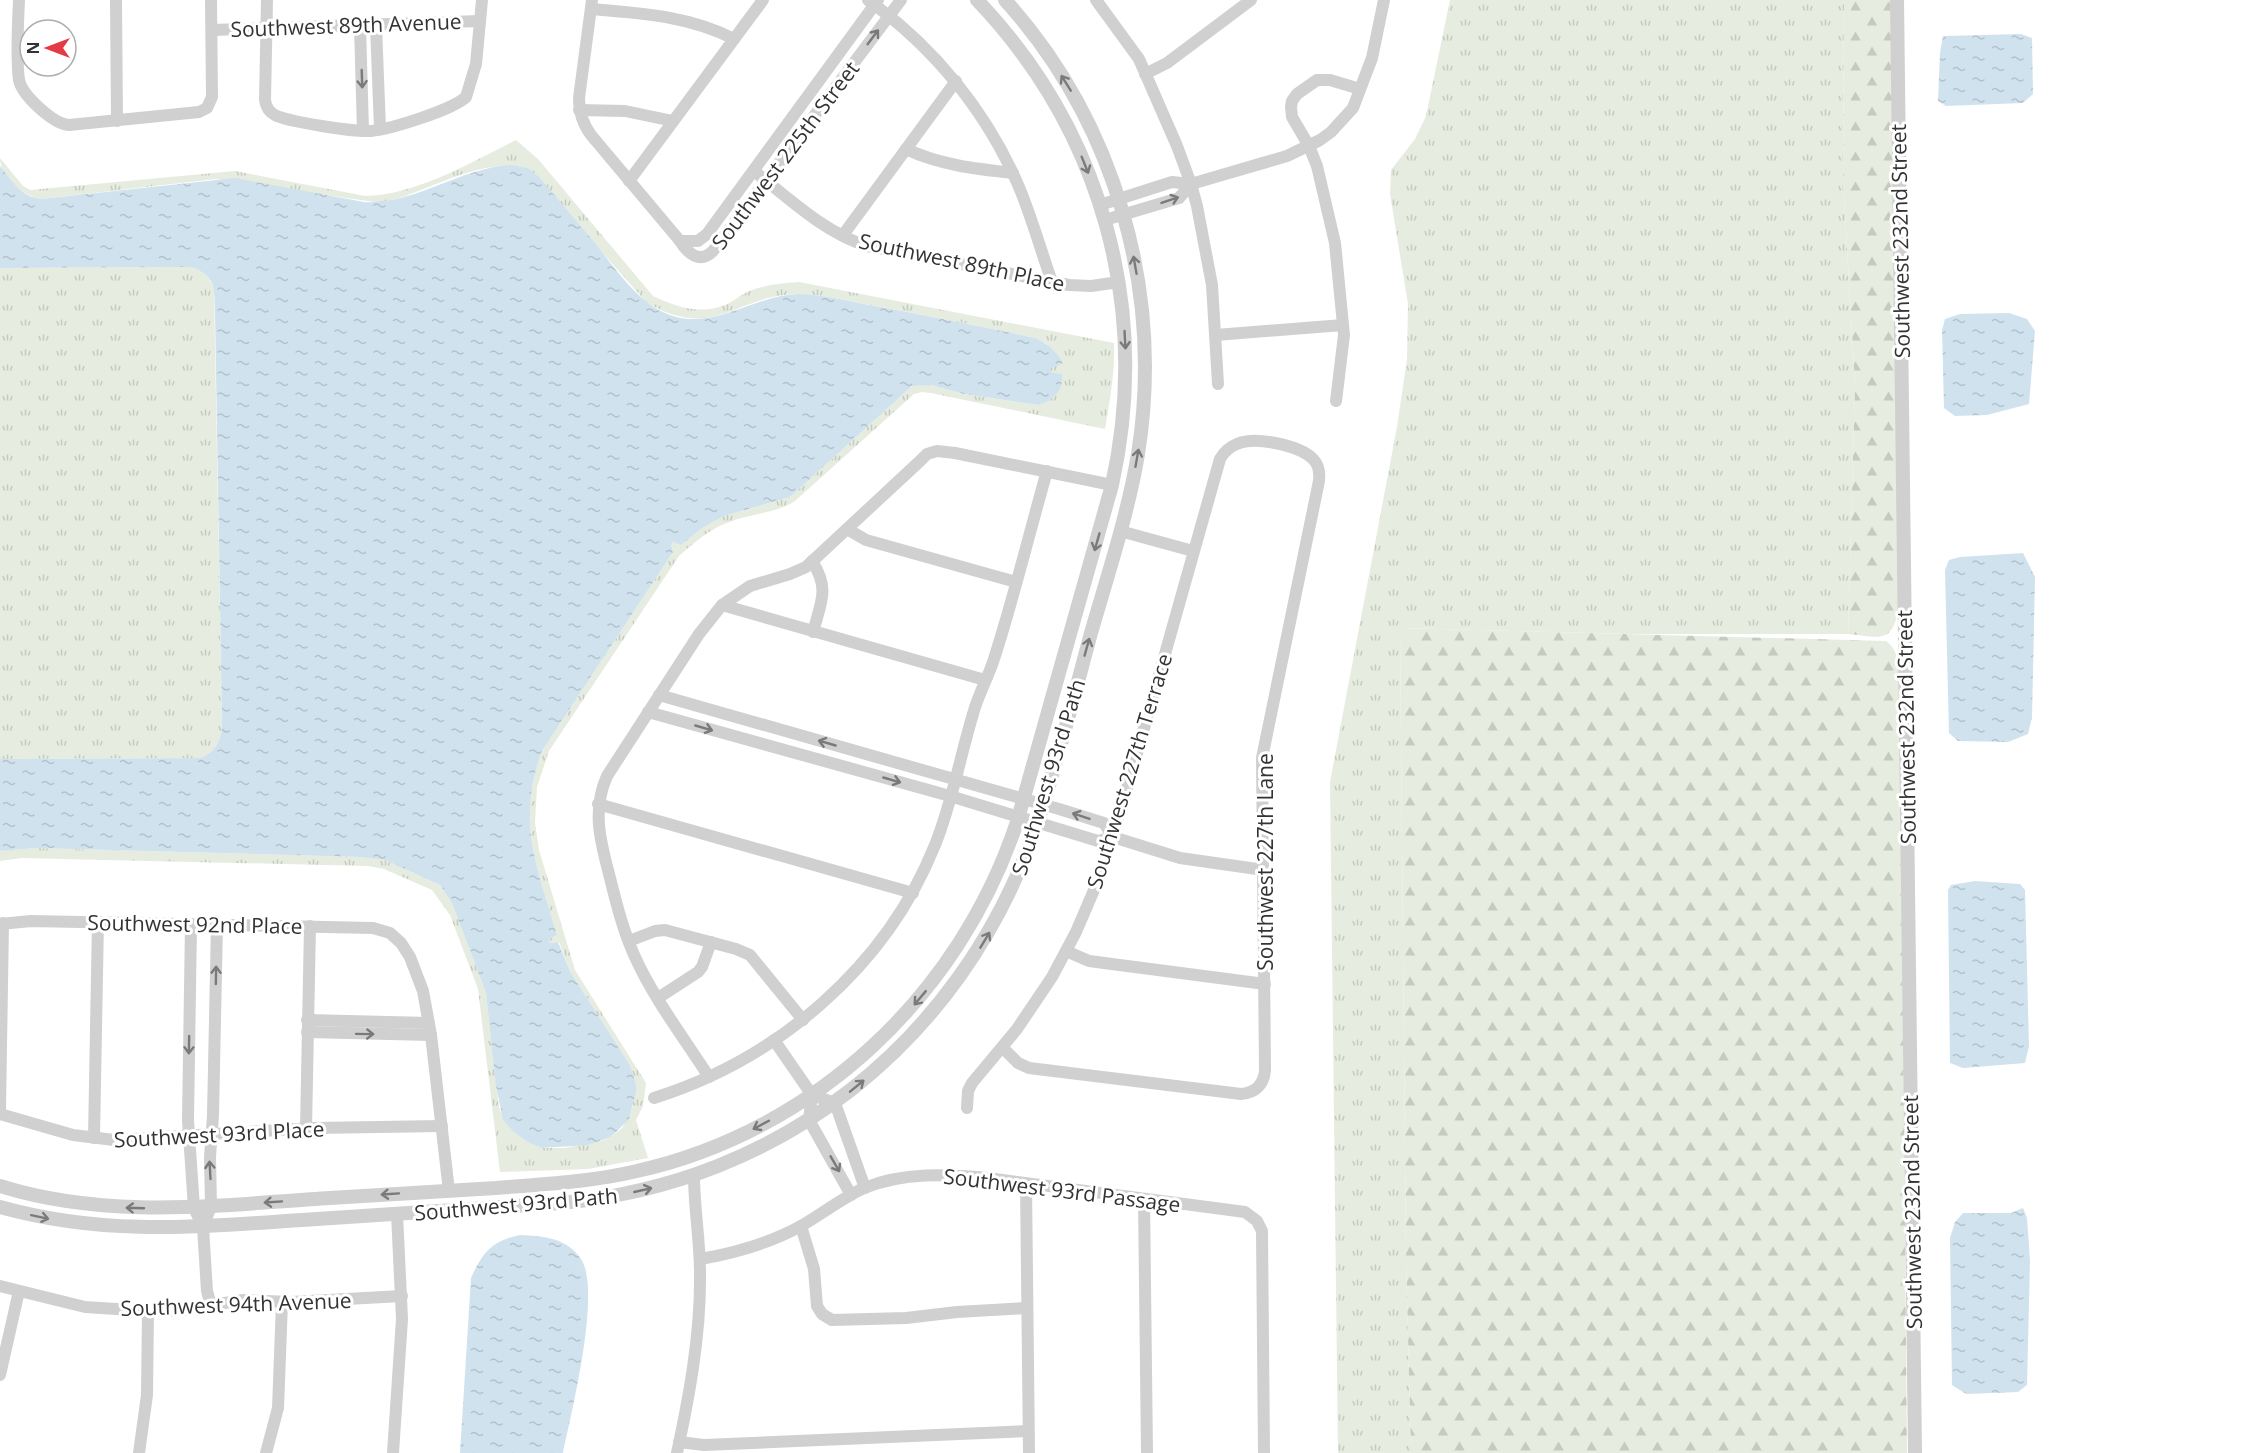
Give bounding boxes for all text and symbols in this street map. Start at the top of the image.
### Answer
street label: Southwest 89th Avenue [230,7,462,43]
north arrow [18,18,78,78]
one-way arrow [867,29,880,45]
text: N [22,41,44,55]
street label: Southwest 225th Street [705,55,865,255]
one-way arrow [356,68,367,88]
one-way arrow [1060,75,1072,92]
street label: Southwest 232nd Street [1884,124,1916,358]
one-way arrow [1080,155,1091,173]
one-way arrow [1161,193,1179,204]
street label: Southwest 89th Place [857,227,1067,297]
one-way arrow [1130,255,1141,275]
one-way arrow [1119,330,1130,350]
one-way arrow [1132,449,1143,469]
one-way arrow [1090,532,1102,551]
street label: Southwest 232nd Street [1890,610,1922,844]
one-way arrow [1082,638,1094,657]
street label: Southwest 227th Terrace [1080,650,1178,892]
street label: Southwest 93rd Path [1005,675,1091,879]
one-way arrow [694,723,713,734]
one-way arrow [817,736,836,748]
street label: Southwest 227th Lane [1251,753,1279,971]
one-way arrow [882,775,901,786]
one-way arrow [1072,810,1091,821]
street label: Southwest 92nd Place [87,908,303,940]
one-way arrow [979,932,991,949]
one-way arrow [210,966,222,986]
one-way arrow [913,990,927,1005]
one-way arrow [355,1028,375,1040]
one-way arrow [183,1035,195,1055]
one-way arrow [849,1079,864,1093]
street label: Southwest 232nd Street [1896,1095,1928,1329]
street label: Southwest 93rd Place [113,1115,325,1153]
one-way arrow [753,1119,770,1131]
one-way arrow [830,1156,842,1173]
one-way arrow [205,1161,216,1181]
street label: Southwest 93rd Passage [942,1162,1182,1218]
street label: Southwest 93rd Path [413,1181,619,1227]
one-way arrow [634,1184,653,1196]
one-way arrow [381,1189,401,1200]
one-way arrow [264,1197,284,1208]
one-way arrow [126,1202,146,1214]
one-way arrow [30,1212,49,1223]
street label: Southwest 94th Avenue [120,1286,352,1322]

